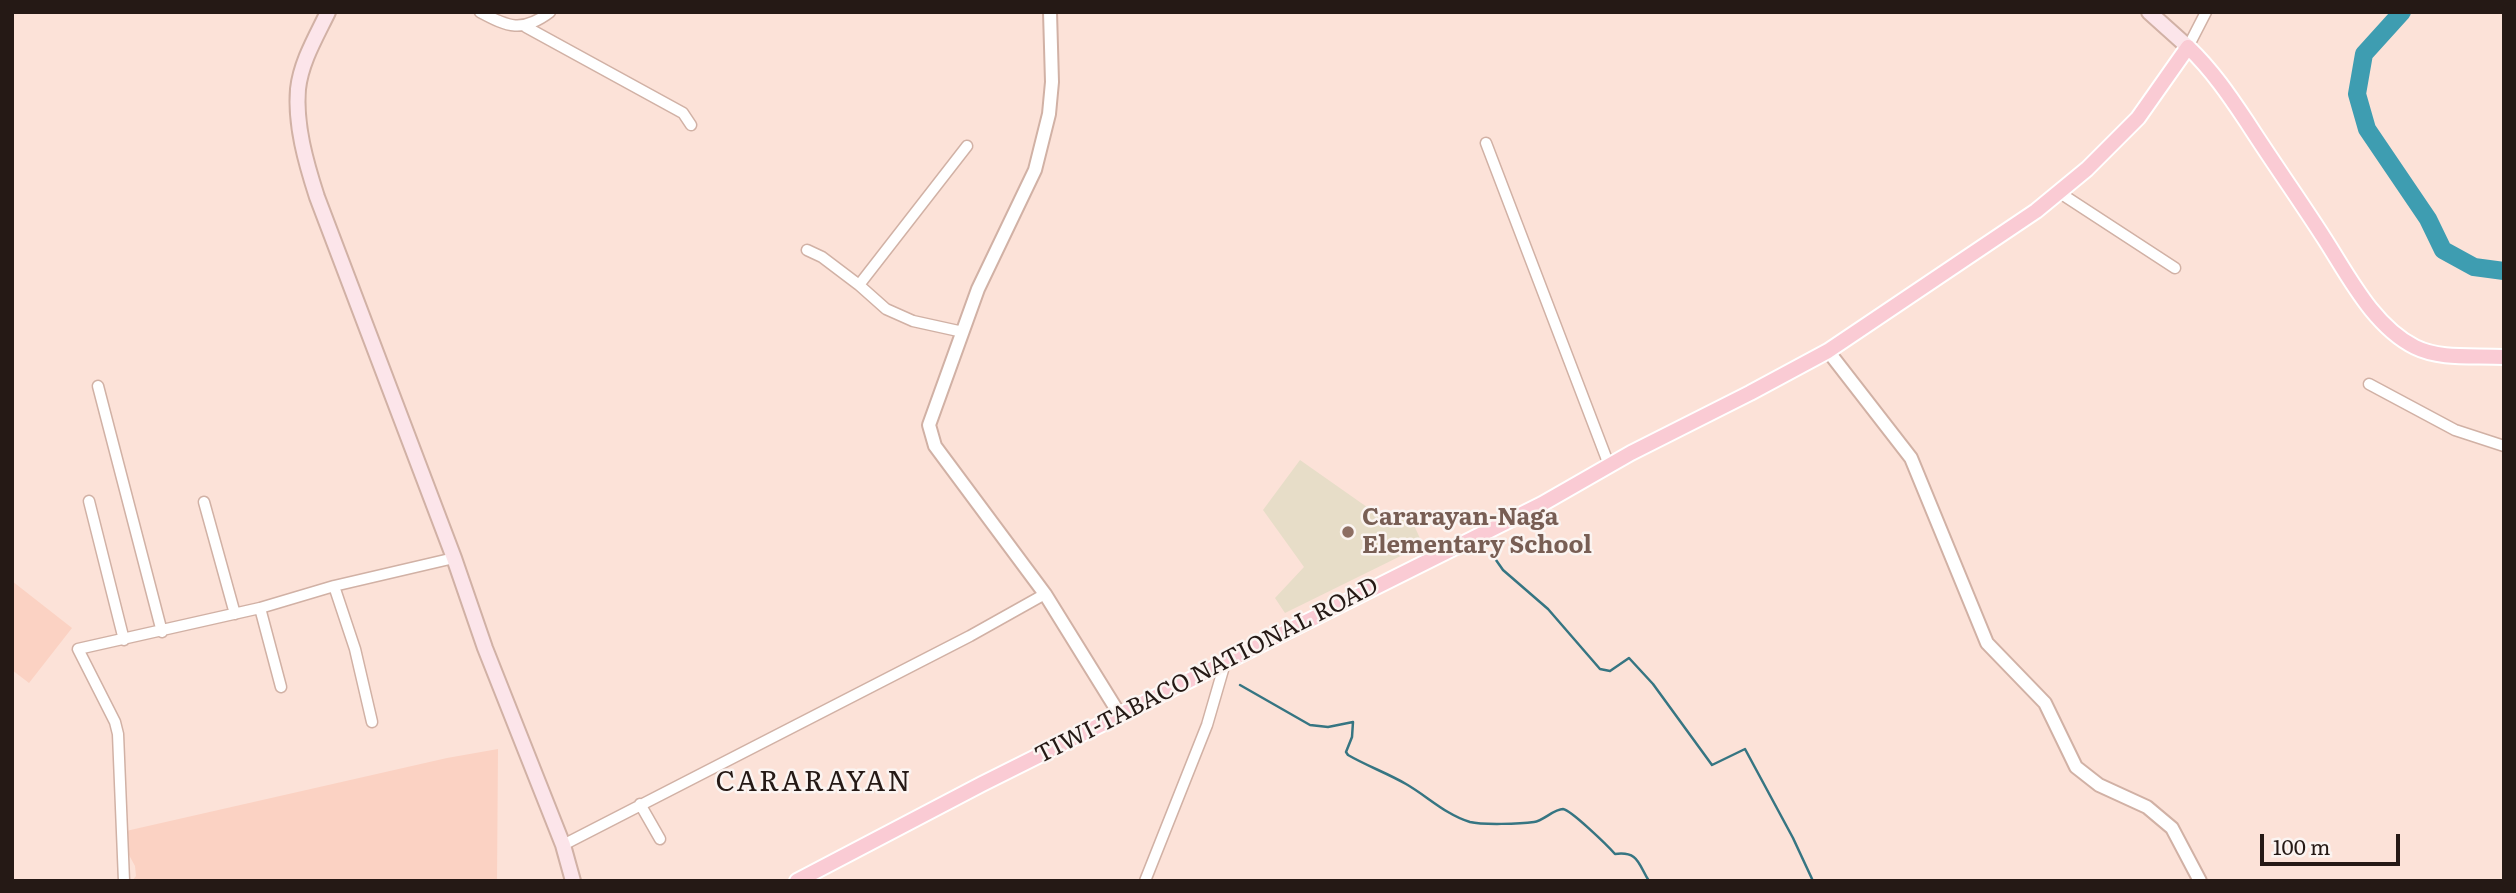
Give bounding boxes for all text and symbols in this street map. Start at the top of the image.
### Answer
place label: Cararayan-Naga Elementary School [1362,504,1592,560]
marker: Cararayan-Naga Elementary School [1340,524,1356,540]
street label: TIWI-TABACO NATIONAL ROAD [1030,572,1384,770]
district label: CARARAYAN [717,766,911,800]
scale bar [2264,820,2404,864]
text: 100 m [2273,830,2330,861]

